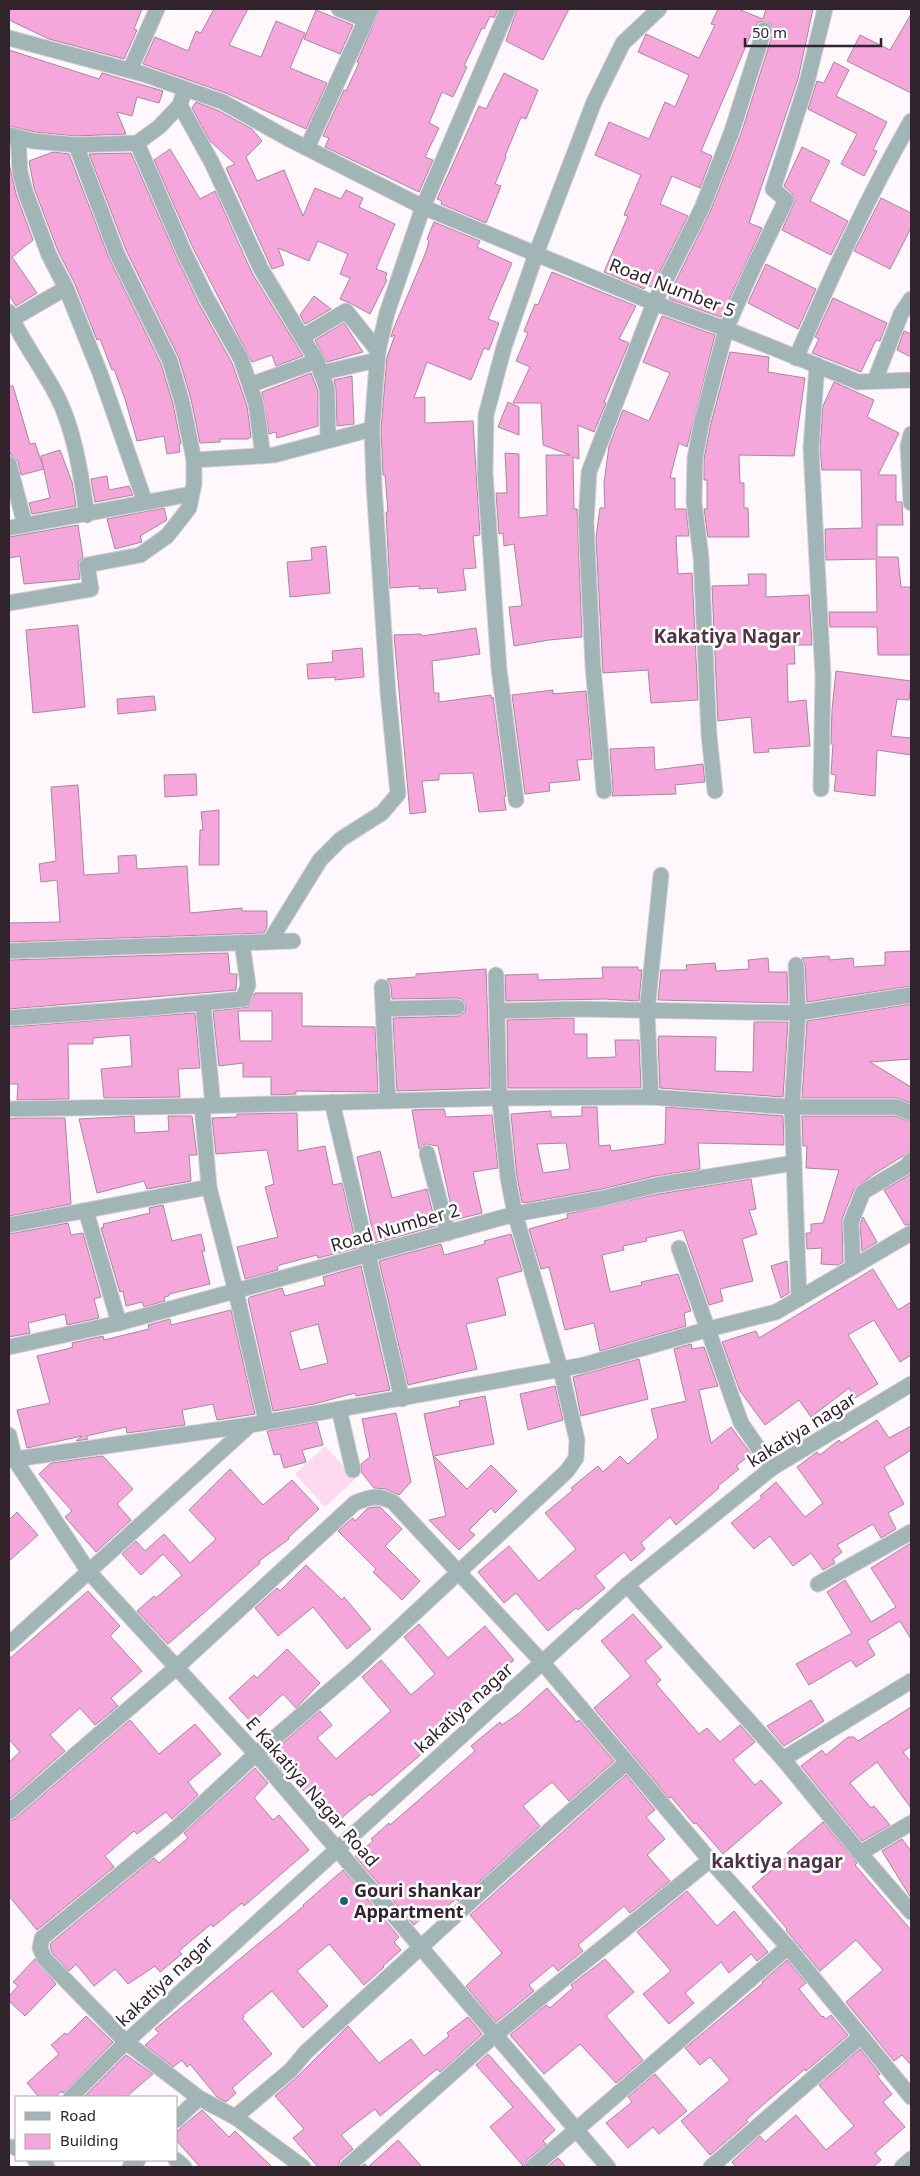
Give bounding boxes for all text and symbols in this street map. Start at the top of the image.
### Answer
scale bar [745,15,881,47]
text: 50 m [752,22,787,42]
street label: Road Number 5 [606,252,739,322]
district label: Kakatiya Nagar [654,623,801,649]
street label: Road Number 2 [327,1197,462,1257]
street label: kakatiya nagar [742,1386,861,1472]
street label: kakatiya nagar [409,1656,518,1758]
street label: E Kakatiya Nagar Road [241,1711,384,1871]
district label: kaktiya nagar [711,1848,843,1874]
place label: Gouri shankar Appartment [354,1878,481,1923]
marker: Gouri shankar Appartment [338,1895,350,1907]
street label: kakatiya nagar [111,1929,218,2031]
legend [15,2096,178,2161]
text: Road [60,2105,96,2125]
text: Building [60,2130,118,2150]

